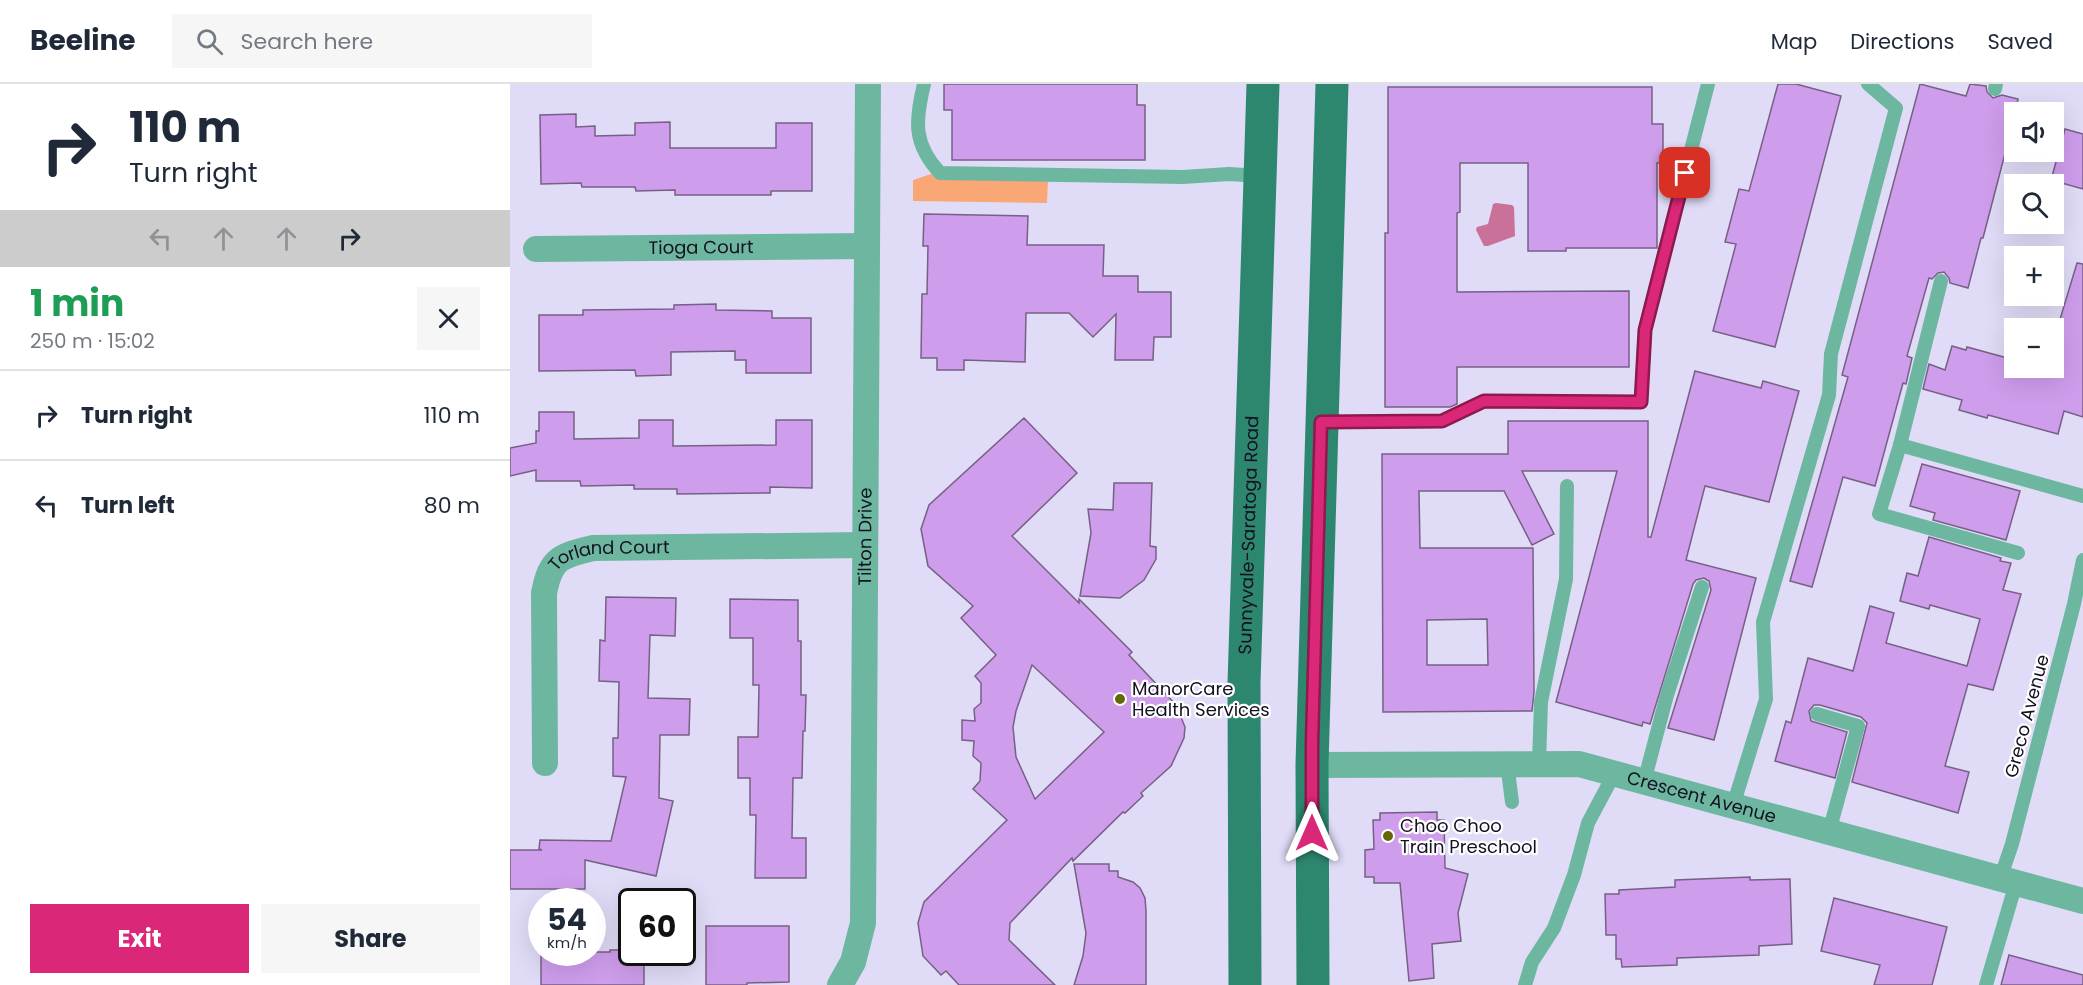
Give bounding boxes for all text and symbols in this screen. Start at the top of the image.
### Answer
search box [172,14,592,68]
text: Beeline [30,21,136,60]
icon: search [193,25,226,58]
text: Search here [241,26,373,57]
text: Map [1771,27,1817,56]
text: Directions [1850,27,1954,56]
text: Saved [1987,27,2053,56]
text: 110 m [129,98,241,157]
map controls [2004,102,2064,378]
button: sound [2004,102,2064,162]
icon: right [30,108,108,186]
pin [1659,147,1710,198]
text: Turn right [129,154,258,191]
icon: arrive [1668,156,1701,189]
button: search [2004,174,2064,234]
icon: left [144,222,177,255]
icon: ahead [207,222,240,255]
icon: ahead [270,222,303,255]
icon: right [333,222,366,255]
street label: Tioga Court [648,234,754,260]
button: + [2004,246,2064,306]
text: 1 min [30,278,124,329]
button: close [417,287,480,350]
button: − [2004,318,2064,378]
text: 250 m · 15:02 [30,327,155,355]
icon: right [30,399,63,432]
text: Turn right [81,400,192,431]
text: 110 m [424,400,480,431]
street label: Sunnyvale-Saratoga Road [1232,415,1264,655]
street label: Tilton Drive [852,487,878,586]
icon: left [30,489,63,522]
text: Turn left [81,490,175,521]
text: 80 m [424,490,480,521]
street label: Torland Court [542,534,670,576]
street label: Greco Avenue [1998,651,2055,780]
place label: ManorCare Health Services [1132,676,1270,722]
marker: ManorCare Health Services [1113,692,1127,706]
street label: Crescent Avenue [1624,765,1779,829]
position arrow [1280,801,1344,865]
place label: Choo Choo Train Preschool [1400,813,1537,859]
marker: Choo Choo Train Preschool [1381,829,1395,843]
speed limit sign: 60 [618,888,696,966]
text: 54 [547,898,587,941]
button: Exit [30,904,249,973]
button: Share [261,904,480,973]
text: km/h [547,932,587,953]

